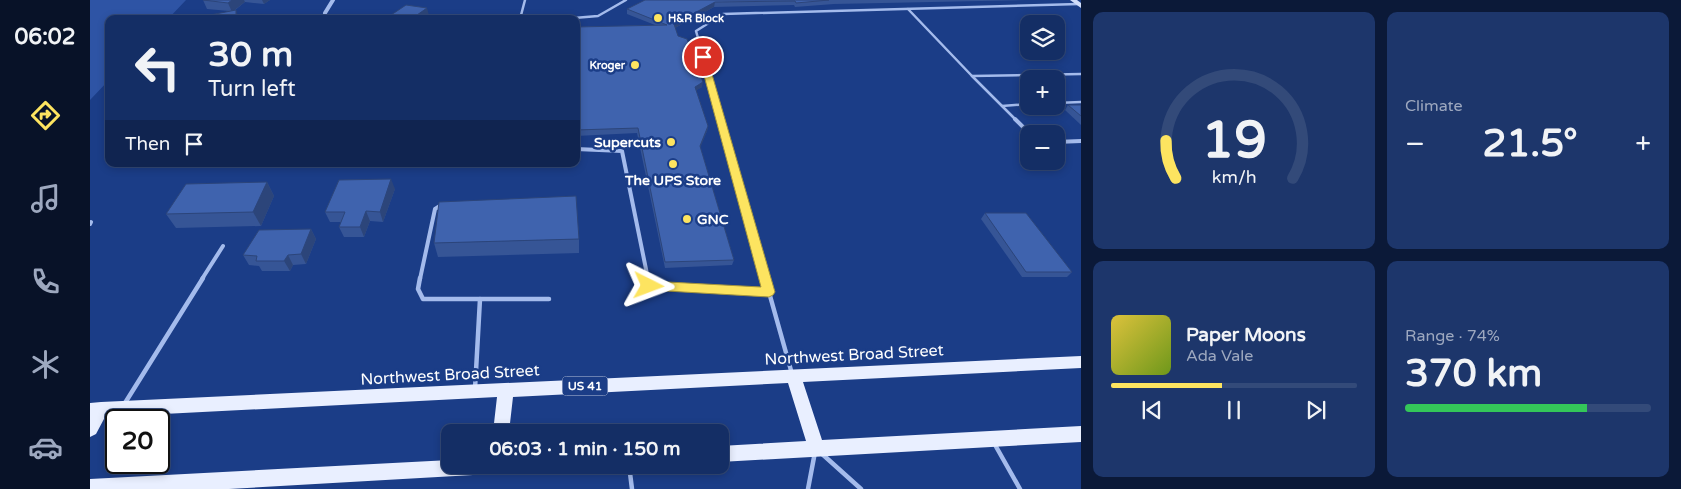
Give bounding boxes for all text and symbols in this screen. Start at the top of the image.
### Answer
marker: H&R Block [652,12,664,24]
place label: H&R Block [668,12,724,25]
map controls [1020,15,1065,170]
button: layers [1020,15,1065,60]
text: 06:02 [15,24,75,50]
text: 30 m [208,34,293,76]
icon: left [125,35,190,100]
pin [682,36,724,78]
icon: arrive [689,43,717,71]
place label: Kroger [590,59,626,73]
marker: Kroger [629,59,641,71]
button: + [1020,70,1065,115]
text: Turn left [208,76,296,102]
text: Climate [1405,96,1463,116]
icon: directions [28,98,63,133]
text: 19 [1201,109,1267,172]
text: 21.5° [1483,121,1578,167]
button: − [1020,125,1065,170]
text: − [1405,127,1425,161]
text: + [1635,127,1651,161]
icon: arrive [180,130,208,158]
text: Then [125,133,170,155]
place label: Supercuts [594,134,661,151]
marker: Supercuts [665,136,677,148]
marker: The UPS Store [667,158,679,170]
text: km/h [1212,167,1256,188]
place label: The UPS Store [624,172,721,189]
icon: music [28,181,63,216]
place label: GNC [697,211,729,228]
marker: GNC [681,213,693,225]
position arrow [622,259,674,311]
icon: phone [28,264,63,299]
text: Paper Moons [1186,324,1306,346]
text: Range · 74% [1405,326,1500,346]
street label: Northwest Broad Street [764,340,944,370]
text: Ada Vale [1186,346,1253,366]
icon: climate [28,347,63,382]
text: 370 km [1405,351,1542,397]
street label: Northwest Broad Street [360,360,540,390]
road number: US 41 [562,376,608,396]
icon: previous [1138,396,1166,424]
icon: pause [1220,396,1248,424]
icon: next [1302,396,1330,424]
speed limit sign: 20 [105,409,170,474]
icon: car [28,430,63,465]
text: 06:03 · 1 min · 150 m [489,438,681,460]

